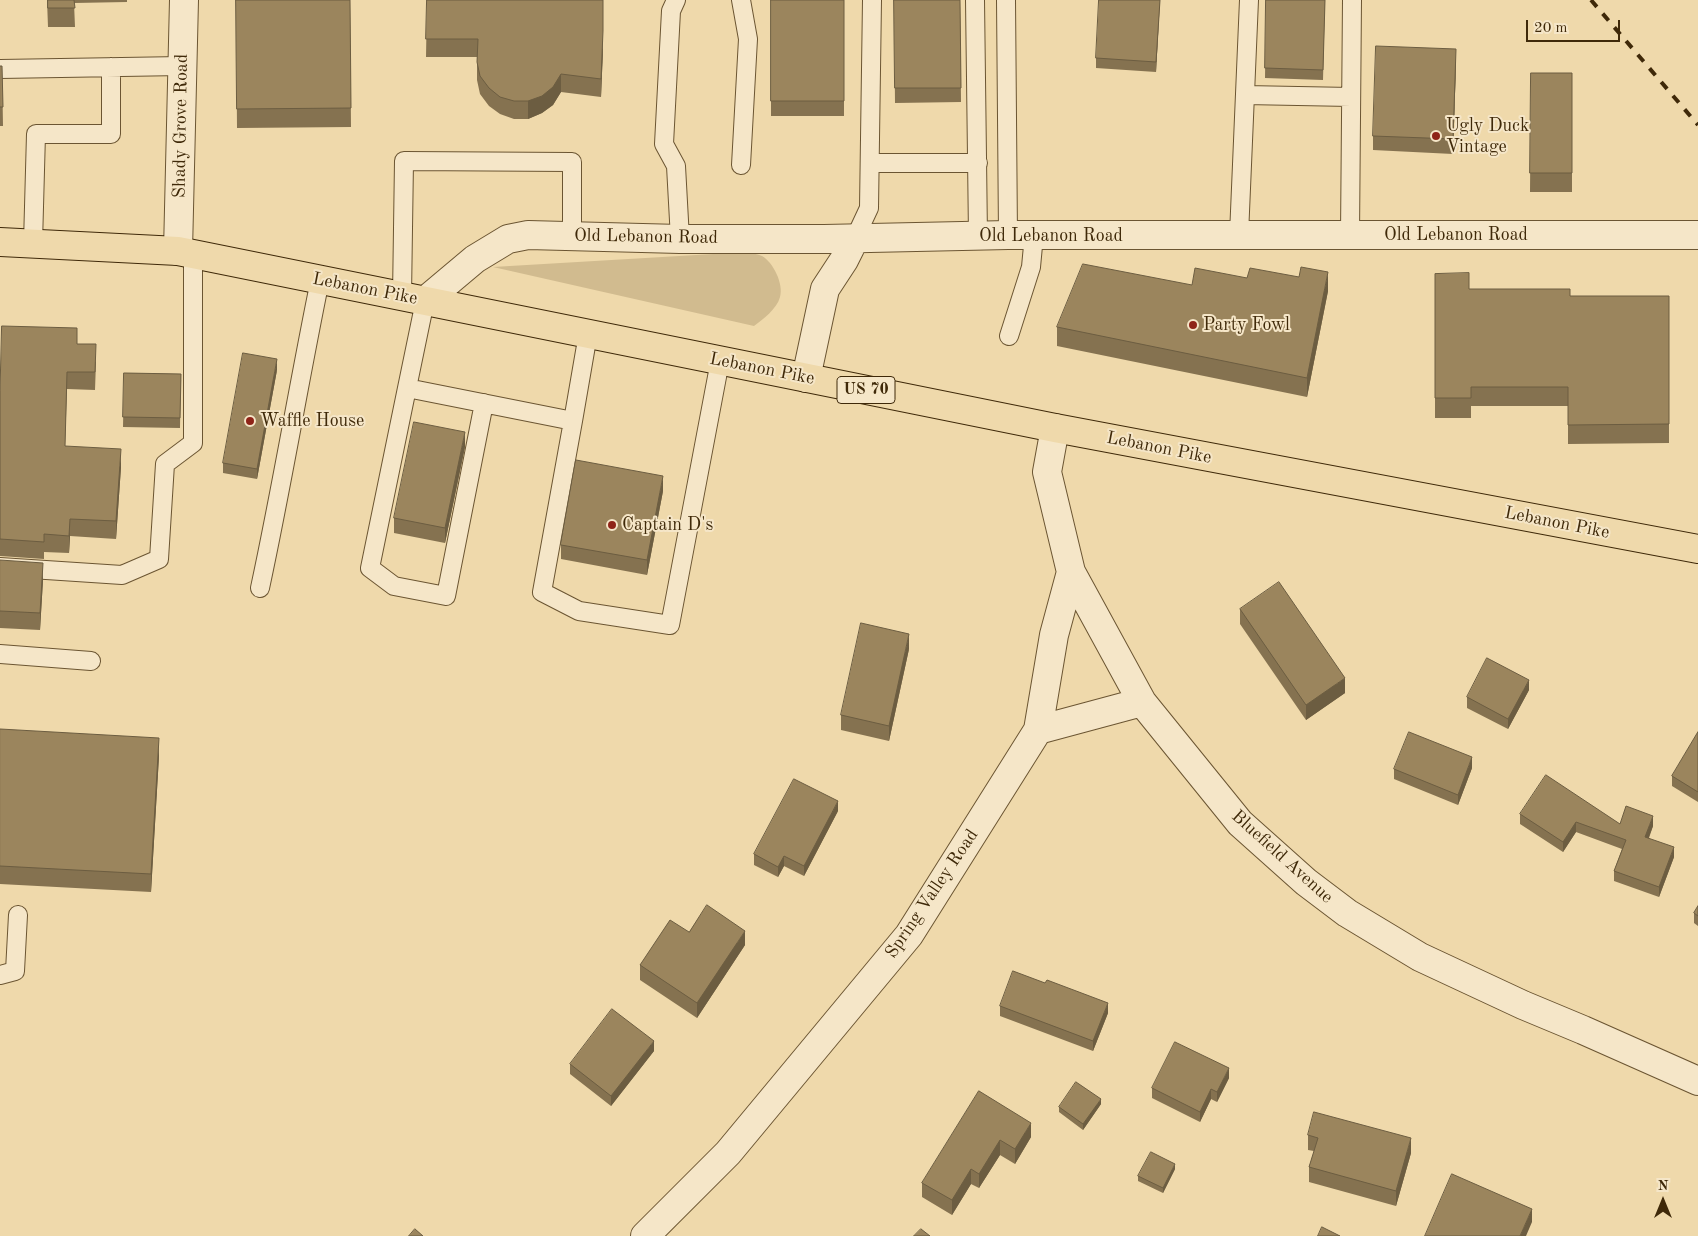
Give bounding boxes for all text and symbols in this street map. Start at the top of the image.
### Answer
scale bar [1528,10,1622,42]
text: 20 m [1534,21,1568,36]
street label: Shady Grove Road [169,54,193,198]
place label: Ugly Duck Vintage [1446,115,1529,158]
marker: Ugly Duck Vintage [1430,130,1442,142]
street label: Old Lebanon Road [1384,224,1528,246]
street label: Old Lebanon Road [574,225,718,249]
street label: Old Lebanon Road [979,225,1123,247]
street label: Lebanon Pike [311,268,419,310]
place label: Party Fowl [1203,314,1290,336]
marker: Party Fowl [1187,319,1199,331]
street label: Lebanon Pike [708,348,816,390]
road number: US 70 [837,376,895,404]
place label: Waffle House [260,410,364,432]
marker: Waffle House [244,415,256,427]
street label: Lebanon Pike [1105,427,1213,469]
street label: Lebanon Pike [1503,502,1611,544]
place label: Captain D's [622,514,713,536]
marker: Captain D's [606,519,618,531]
street label: Bluefield Avenue [1227,806,1337,908]
street label: Spring Valley Road [881,825,983,963]
north arrow [1638,1176,1688,1226]
text: N [1658,1179,1668,1193]

